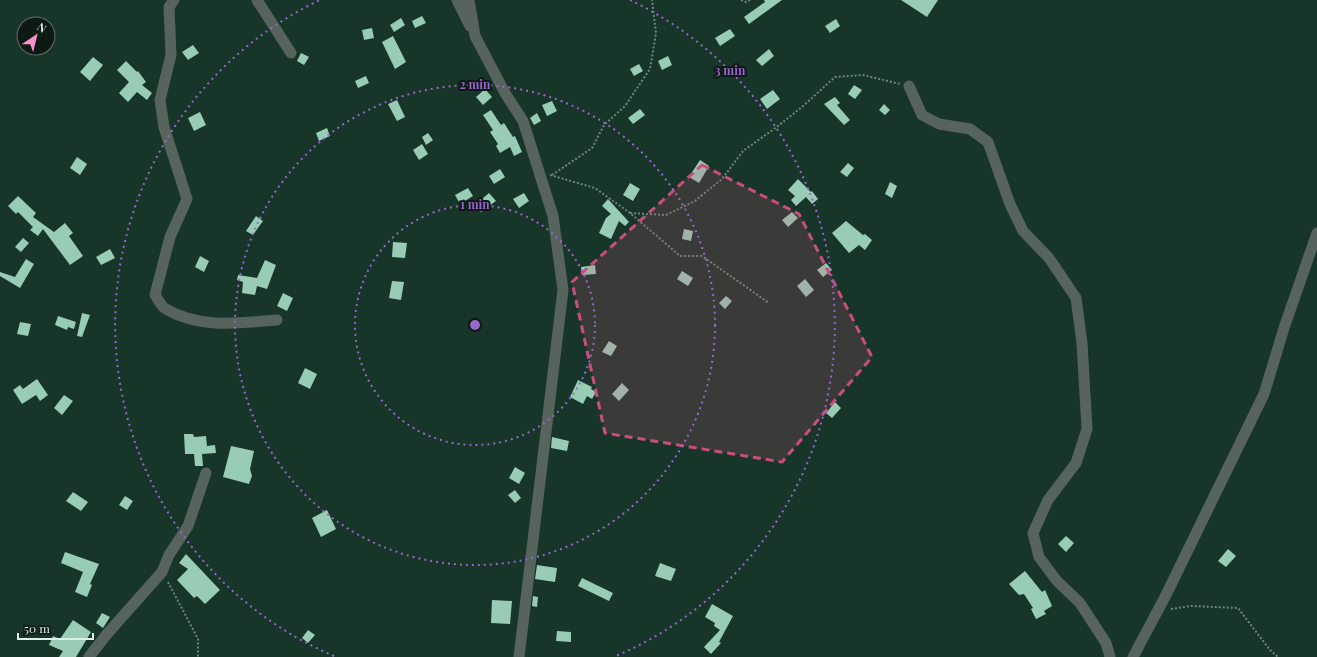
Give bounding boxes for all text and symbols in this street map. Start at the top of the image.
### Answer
north arrow [16,16,56,56]
text: N [34,19,50,36]
text: 3 min [715,62,746,78]
text: 2 min [460,76,491,92]
text: 1 min [460,196,490,212]
centre of rings [468,318,482,332]
scale bar [18,615,93,641]
text: 50 m [24,620,50,636]

